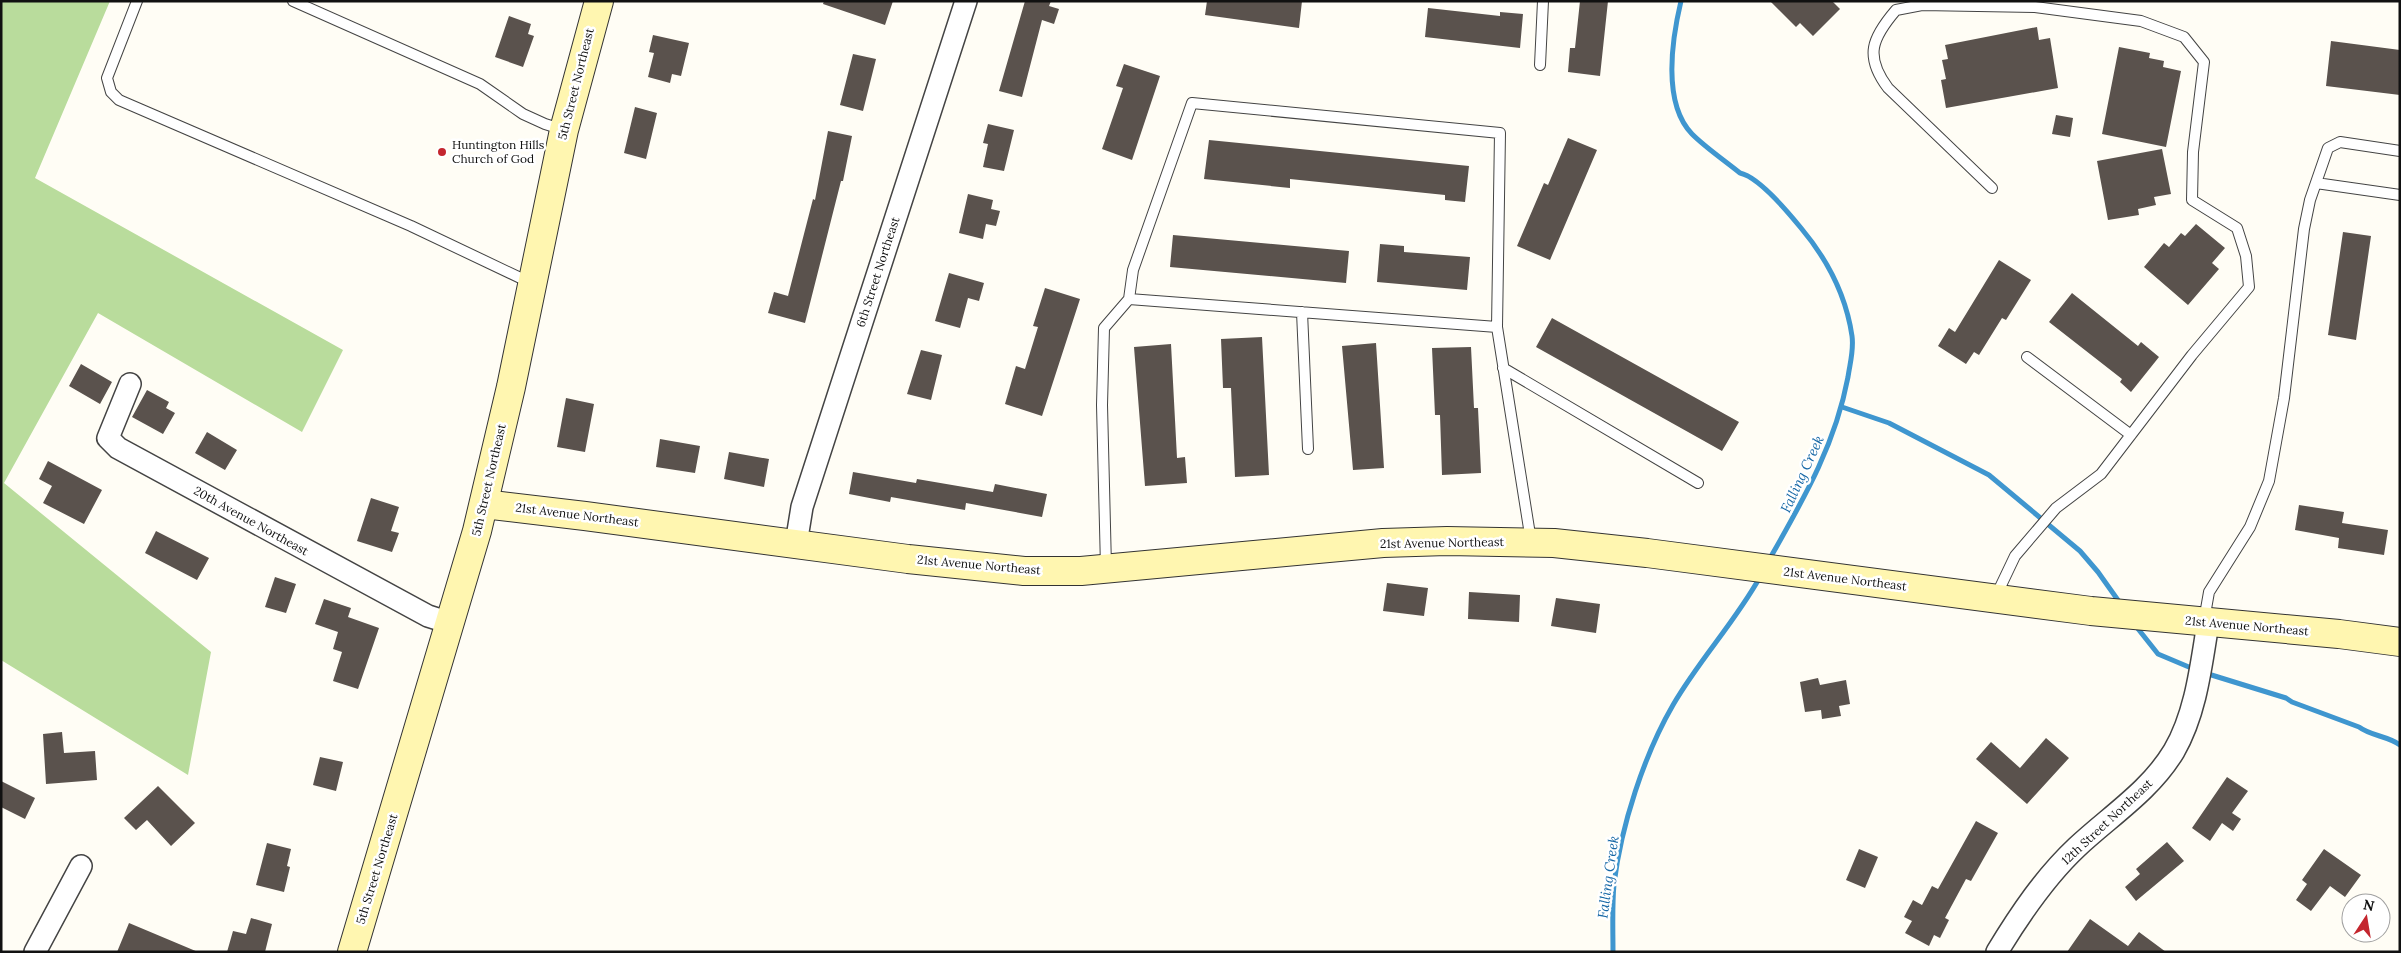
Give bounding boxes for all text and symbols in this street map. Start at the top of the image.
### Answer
street label: 5th Street Northeast [554,26,597,141]
place label: Huntington Hills Church of God [452,137,545,166]
marker: Huntington Hills Church of God [436,146,448,158]
street label: 6th Street Northeast [853,214,903,329]
street label: 5th Street Northeast [468,422,509,537]
water label: Falling Creek [1776,432,1828,516]
street label: 20th Avenue Northeast [191,483,312,559]
street label: 21st Avenue Northeast [515,499,640,530]
street label: 21st Avenue Northeast [1380,534,1505,551]
street label: 21st Avenue Northeast [917,552,1042,577]
street label: 21st Avenue Northeast [1783,563,1908,594]
street label: 21st Avenue Northeast [2185,613,2310,638]
street label: 12th Street Northeast [2058,775,2156,868]
street label: 5th Street Northeast [353,811,401,926]
water label: Falling Creek [1593,835,1623,919]
north arrow [2341,893,2391,943]
text: N [2362,895,2376,915]

